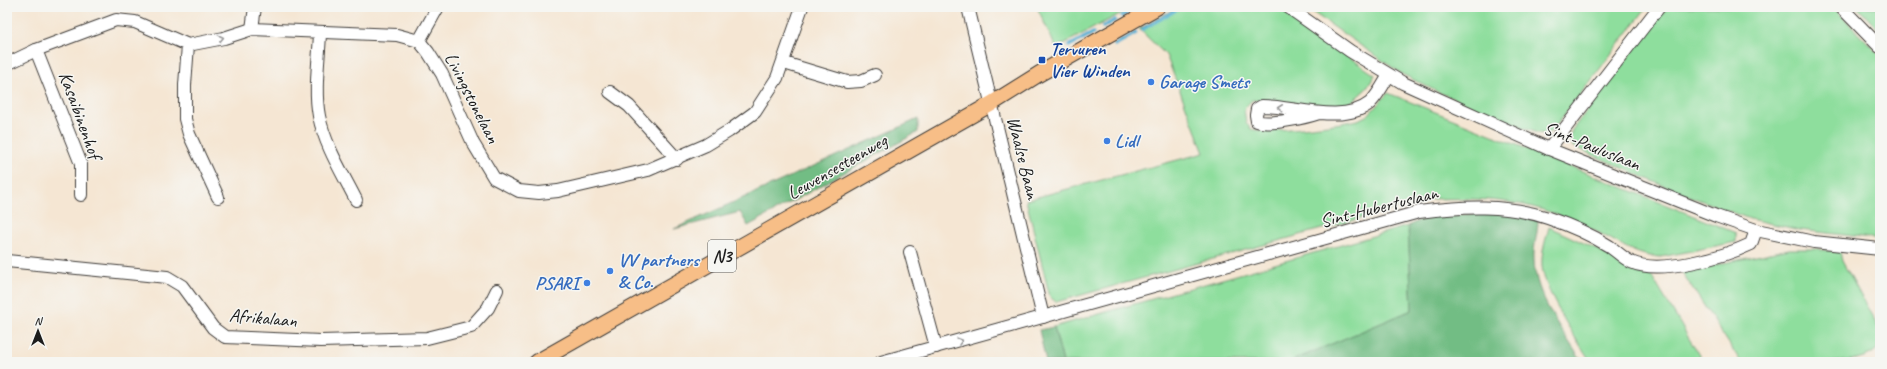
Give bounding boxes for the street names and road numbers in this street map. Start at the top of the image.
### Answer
street label: Livingstonelaan [439,49,505,148]
street label: Kasaibinenhof [53,68,108,166]
street label: Waalse Baan [1001,114,1045,203]
street label: Sint-Pauluslaan [1540,116,1644,176]
street label: Leuvensesteenweg [783,128,892,205]
street label: Sint-Hubertuslaan [1318,180,1442,233]
road number: N3 [708,240,736,272]
street label: Afrikalaan [228,303,298,333]

